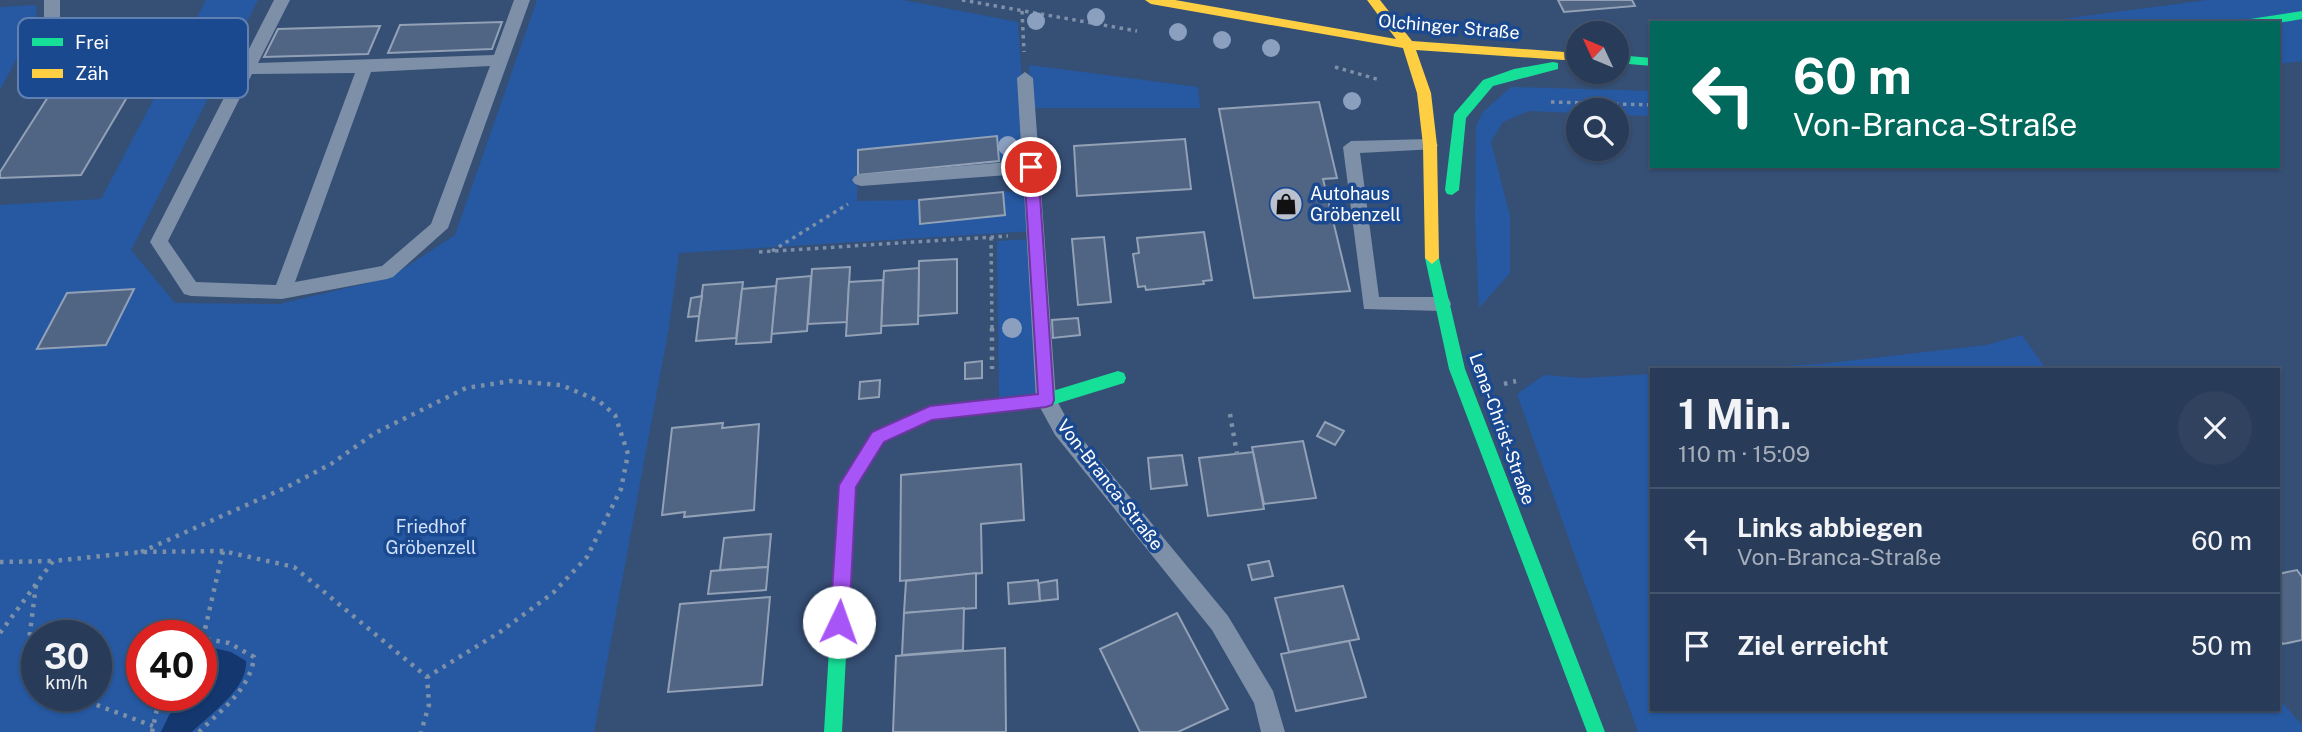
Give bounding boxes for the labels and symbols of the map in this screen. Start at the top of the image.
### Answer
street label: Olchinger Straße [1377,10,1521,43]
legend [18,18,248,98]
north arrow [1566,21,1629,84]
text: Frei [75,31,109,53]
text: Zäh [75,62,109,84]
pin [1001,137,1061,197]
place label: Autohaus Gröbenzell [1310,183,1401,225]
shop icon: Autohaus Gröbenzell [1267,185,1305,223]
street label: Lena-Christ-Straße [1465,350,1540,507]
street label: Von-Branca-Straße [1053,415,1168,554]
park label: Friedhof Gröbenzell [386,516,476,558]
position arrow [802,585,876,659]
speed limit sign: 40 [126,620,217,711]

